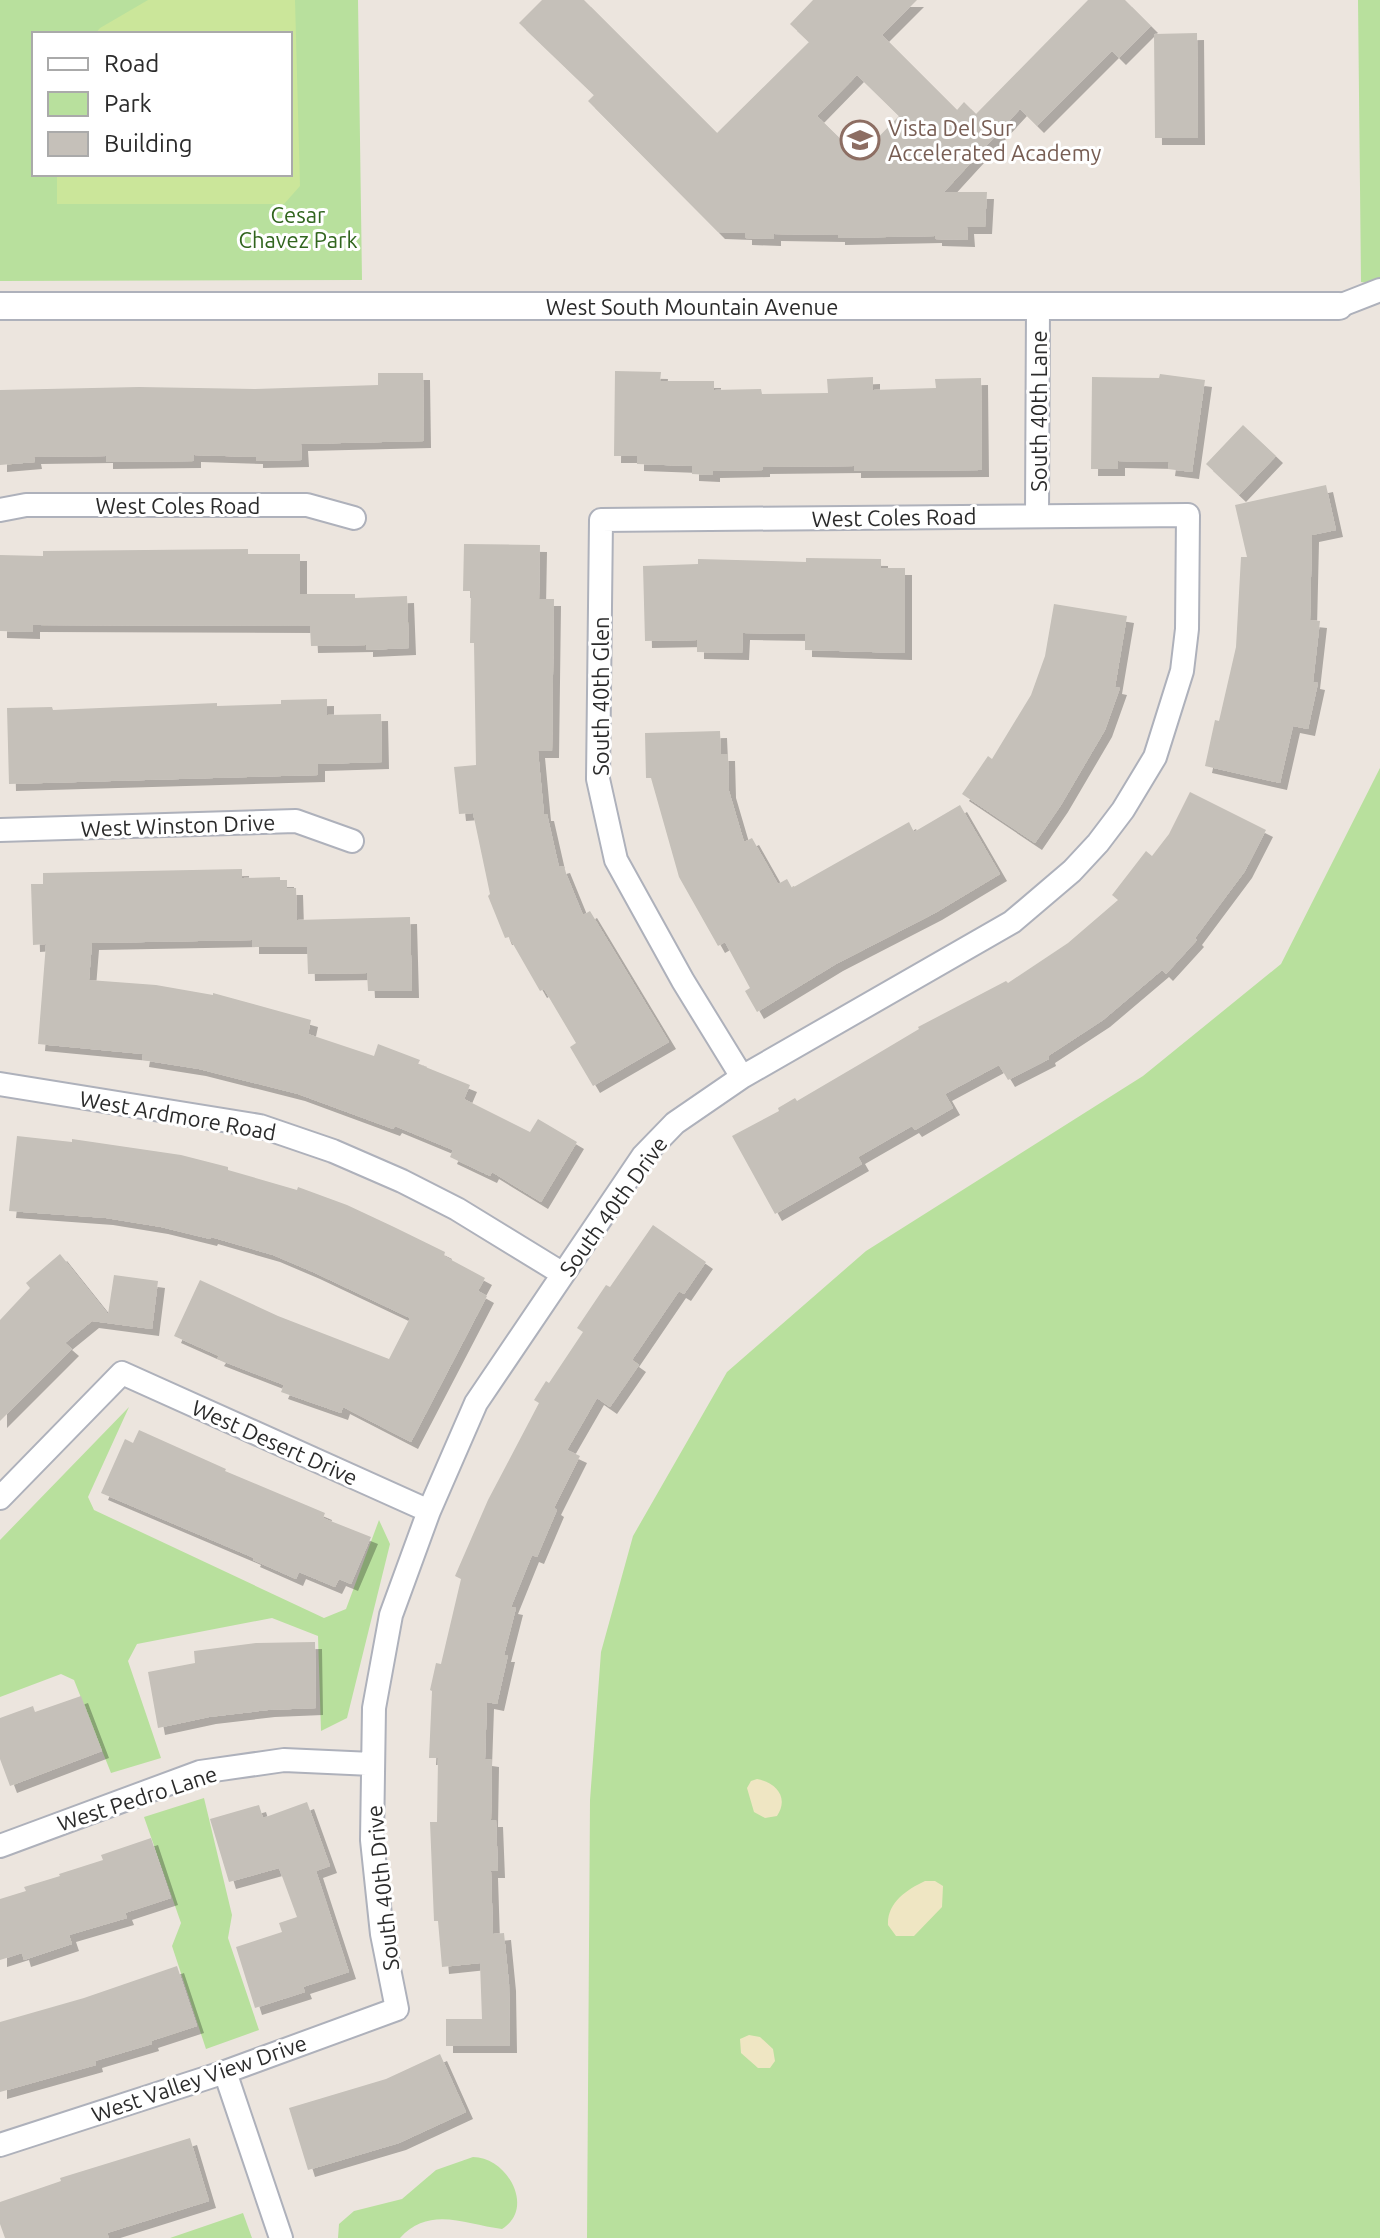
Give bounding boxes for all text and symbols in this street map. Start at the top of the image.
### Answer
legend [32,32,292,176]
text: Road [104,50,159,77]
text: Park [104,90,152,117]
place label: Vista Del Sur Accelerated Academy [888,115,1102,165]
school or university icon: Vista Del Sur Accelerated Academy [839,119,881,161]
text: Building [104,130,192,157]
park label: Cesar Chavez Park [238,202,358,252]
street label: West South Mountain Avenue [546,294,838,319]
street label: South 40th Lane [1026,330,1051,492]
street label: West Coles Road [96,493,260,518]
street label: West Coles Road [811,503,977,531]
street label: South 40th Glen [588,616,613,776]
street label: West Winston Drive [80,809,276,841]
street label: West Ardmore Road [78,1085,278,1145]
street label: South 40th Drive [554,1131,672,1281]
street label: West Desert Drive [188,1394,362,1490]
street label: West Pedro Lane [54,1760,220,1836]
street label: South 40th Drive [361,1804,403,1972]
street label: West Valley View Drive [88,2029,310,2127]

